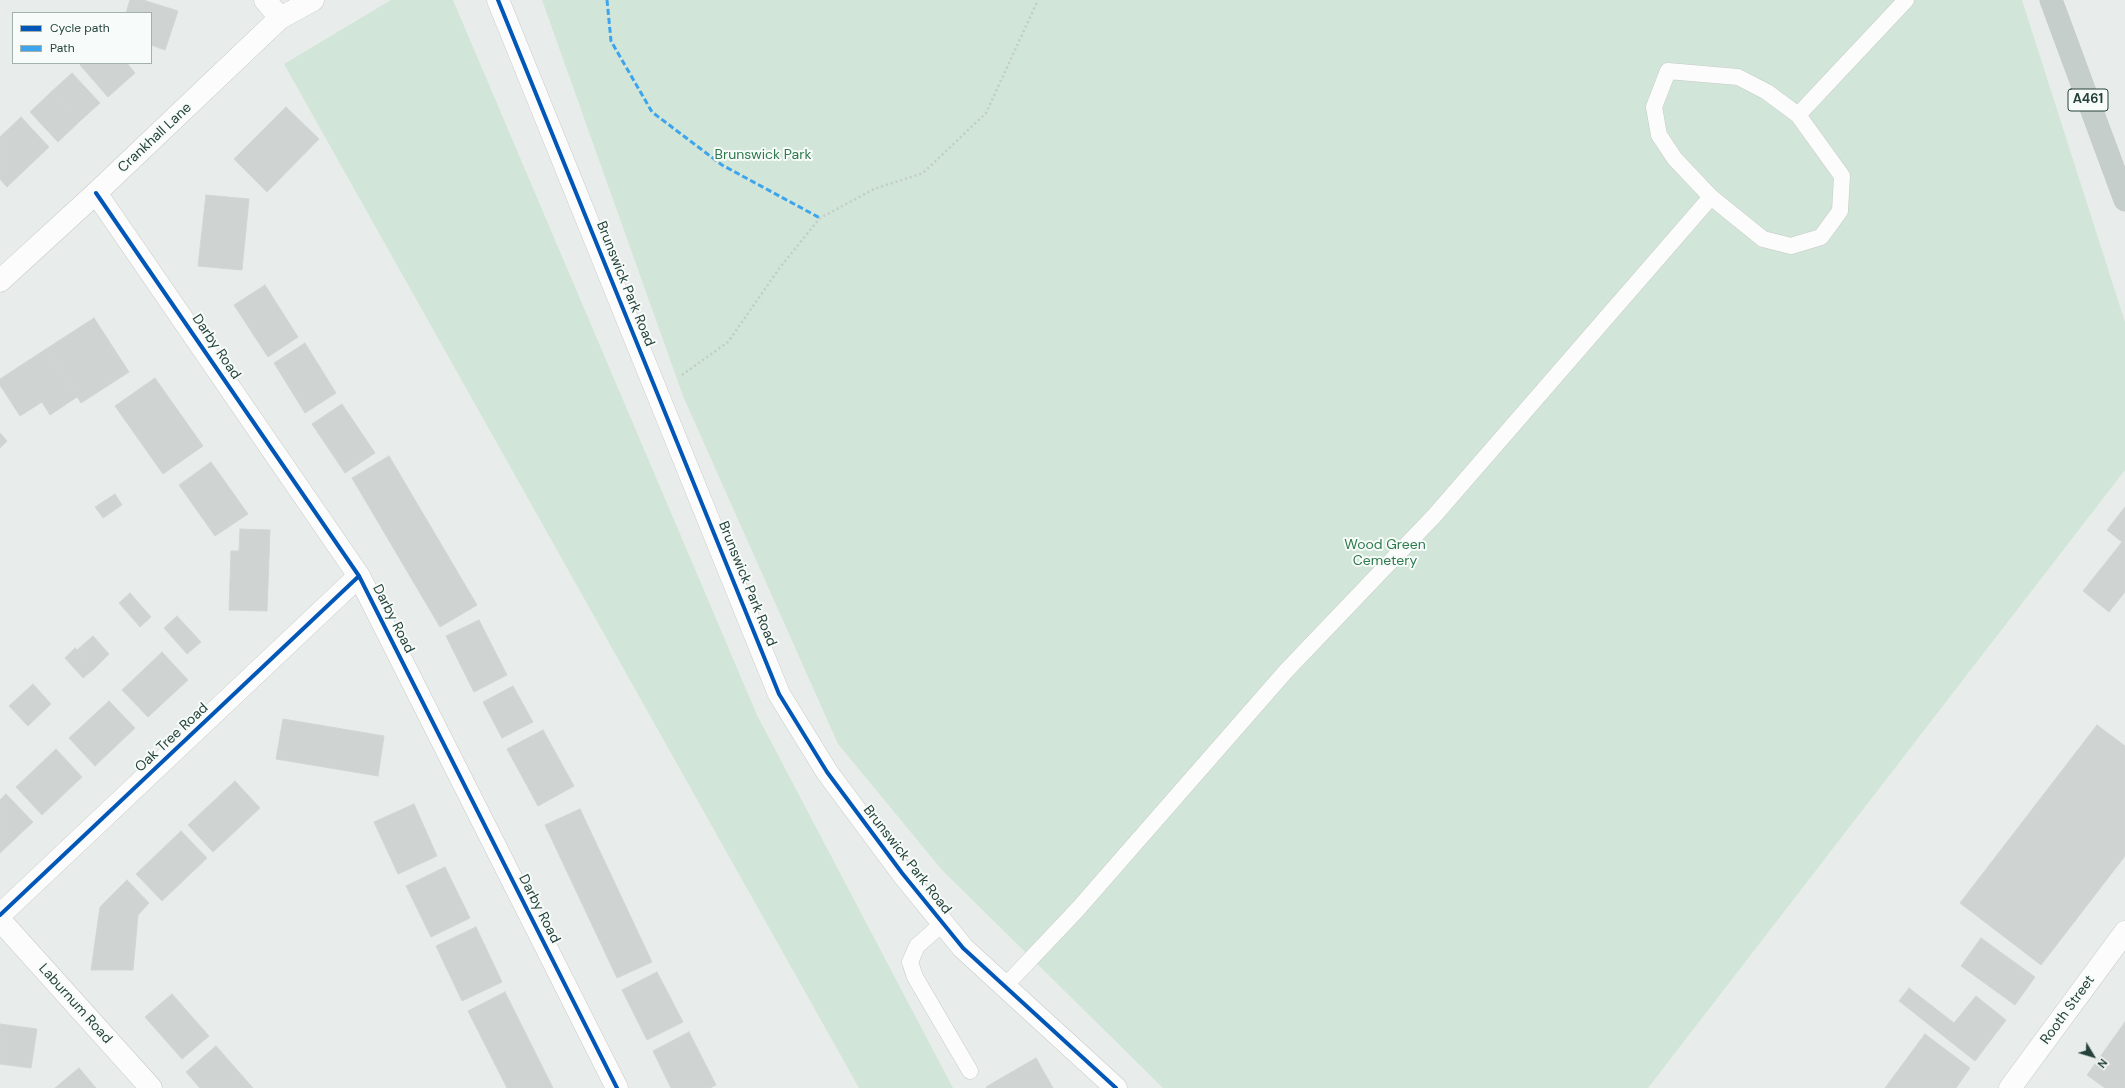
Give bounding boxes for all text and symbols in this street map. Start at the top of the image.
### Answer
legend [12,12,152,64]
text: Cycle path [50,20,110,36]
text: Path [50,40,75,56]
road number: A461 [2068,89,2108,111]
street label: Crankhall Lane [115,100,195,176]
park label: Brunswick Park [715,147,811,163]
street label: Brunswick Park Road [592,219,658,349]
street label: Darby Road [188,311,244,383]
street label: Brunswick Park Road [714,519,780,649]
park label: Wood Green Cemetery [1344,537,1426,570]
street label: Darby Road [369,582,417,656]
street label: Oak Tree Road [132,700,212,776]
street label: Brunswick Park Road [859,802,955,918]
street label: Darby Road [515,872,563,946]
street label: Laburnum Road [35,961,115,1047]
street label: Rooth Street [2037,972,2099,1048]
north arrow [2073,1036,2113,1076]
text: N [2094,1056,2110,1071]

